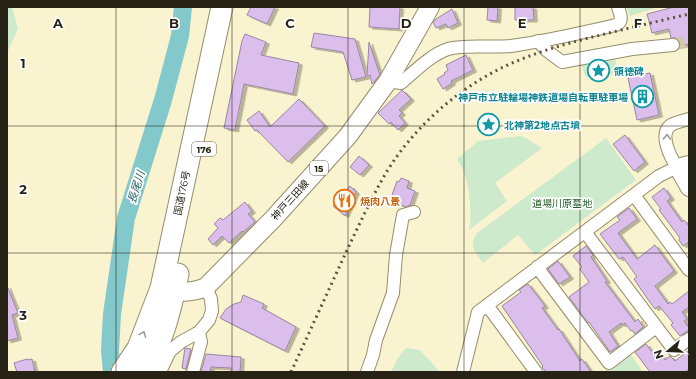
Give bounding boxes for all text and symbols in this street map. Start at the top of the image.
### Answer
text: A [52,15,64,31]
text: B [169,15,179,31]
text: C [285,15,295,31]
text: D [401,15,412,31]
text: E [518,15,527,31]
text: F [634,15,642,31]
text: 1 [20,55,26,71]
place icon: 領徳碑 [585,58,611,84]
place label: 領徳碑 [613,65,644,78]
building icon: 神戸市立駐輪場神鉄道場自転車駐車場 [630,84,656,110]
place label: 神戸市立駐輪場神鉄道場自転車駐車場 [458,91,628,104]
place icon: 北神第2地点古墳 [476,112,502,138]
place label: 北神第2地点古墳 [504,119,581,132]
one-way arrow [662,134,671,140]
road number: 176 [192,142,216,156]
road number: 15 [310,161,328,175]
water label: 長尾川 [124,168,148,205]
street label: 国道176号 [171,169,193,217]
street label: 神戸三田線 [268,177,312,223]
text: 2 [19,181,27,197]
restaurant icon: 焼肉八景 [331,188,357,214]
place label: 焼肉八景 [360,195,400,208]
park label: 道場川原墓地 [532,197,593,210]
text: 3 [18,307,27,323]
one-way arrow [139,331,147,338]
north arrow [648,331,688,371]
text: N [650,348,667,361]

